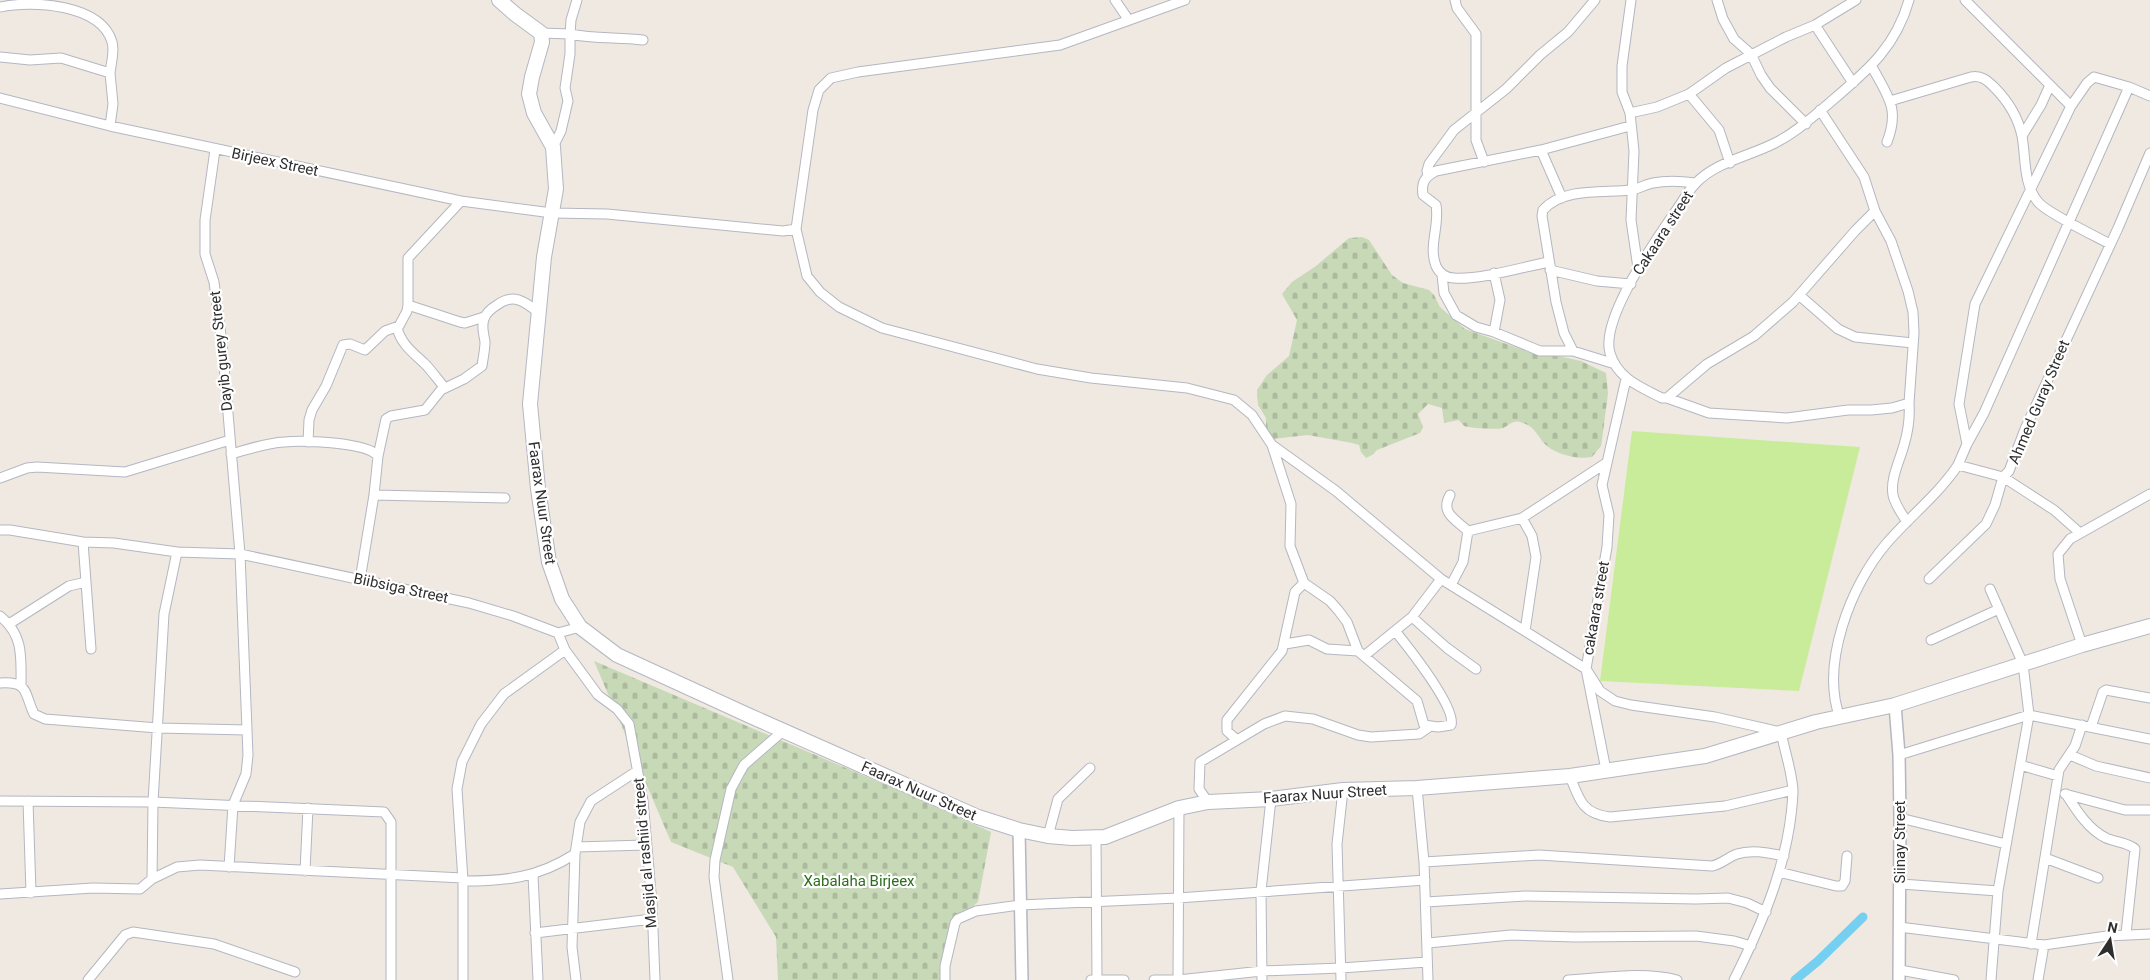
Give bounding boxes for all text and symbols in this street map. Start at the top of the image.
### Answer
street label: Birjeex Street [230,144,320,180]
street label: Cakaara street [1629,187,1697,279]
street label: Dayib gurey Street [206,290,236,412]
street label: Ahmed Guray Street [2005,337,2073,467]
street label: Faarax Nuur Street [524,440,560,566]
street label: cakaara street [1579,560,1613,656]
street label: Biibsiga Street [352,569,450,607]
street label: Faarax Nuur Street [859,758,979,824]
street label: Masjid al rashiid street [629,777,661,929]
street label: Faarax Nuur Street [1262,781,1388,807]
street label: Siinay Street [1891,800,1909,883]
park label: Xabalaha Birjeex [803,872,915,890]
north arrow [2085,915,2135,965]
text: N [2106,918,2119,936]

